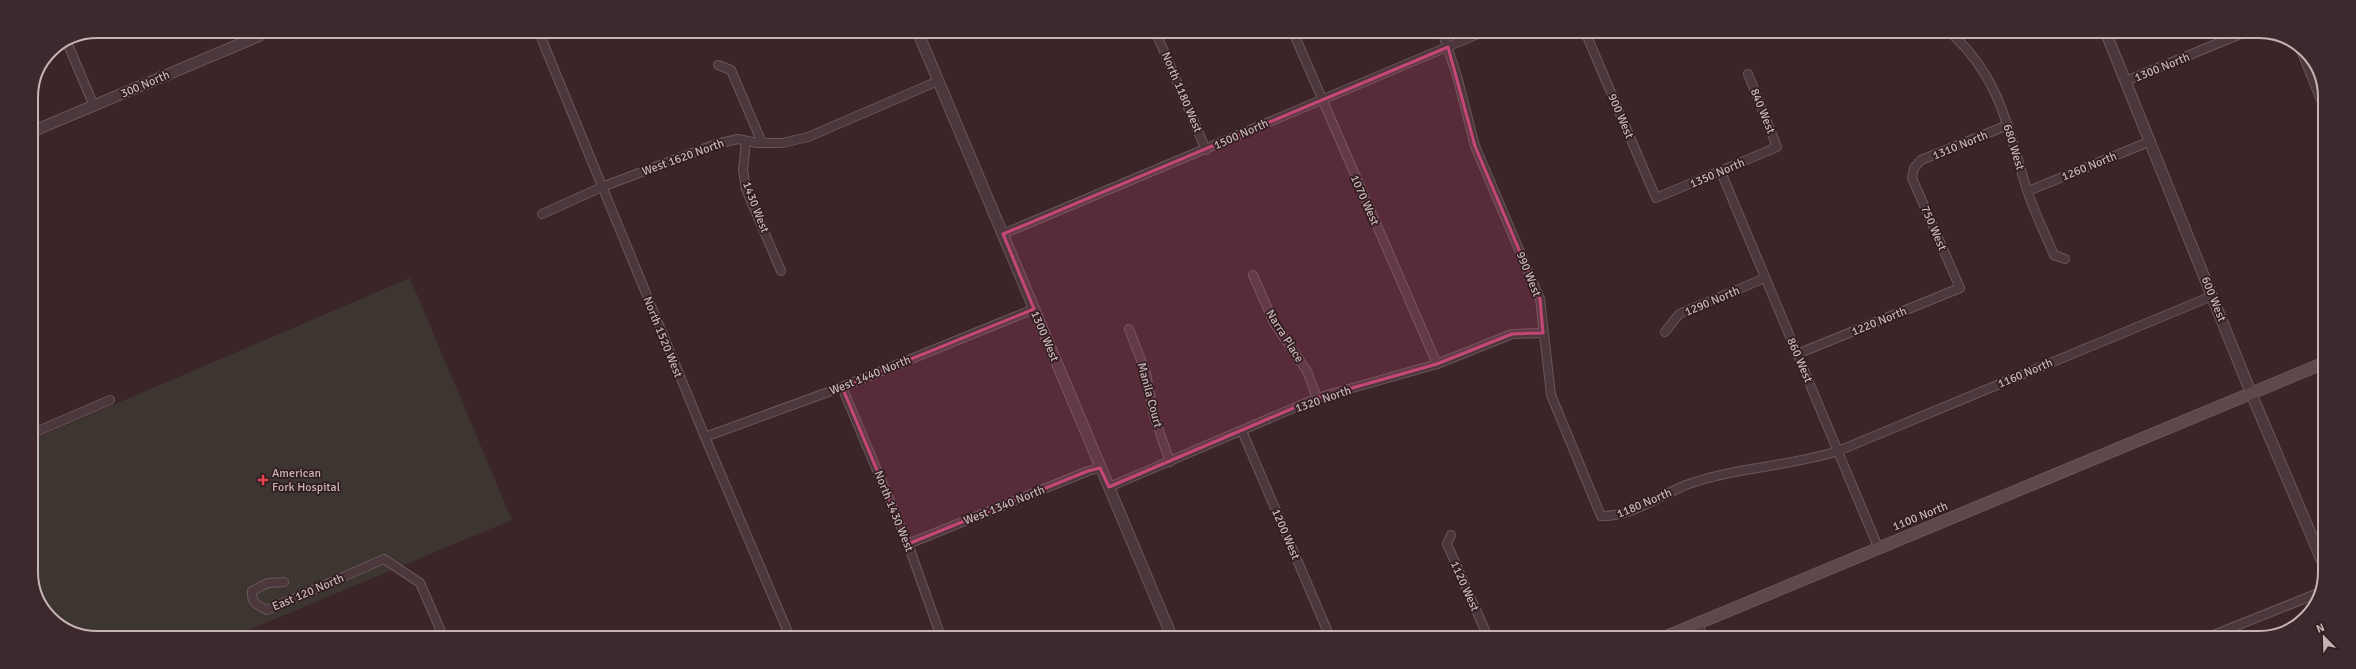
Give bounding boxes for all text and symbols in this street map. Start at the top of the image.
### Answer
street label: North 1180 West [1158,50,1205,135]
street label: 1300 North [2132,50,2192,85]
street label: 300 North [118,67,172,101]
street label: 840 West [1747,86,1778,136]
street label: 900 West [1604,92,1637,141]
street label: 1500 North [1211,116,1271,153]
street label: 680 West [1999,122,2028,172]
street label: 1310 North [1930,128,1990,163]
street label: West 1620 North [640,136,726,179]
street label: 1260 North [2059,149,2119,184]
street label: 1350 North [1687,155,1747,192]
street label: 1070 West [1347,173,1382,228]
street label: 1430 West [739,179,772,235]
street label: 750 West [1917,204,1950,253]
street label: 990 West [1513,249,1544,299]
street label: 600 West [2198,274,2229,324]
street label: 1290 North [1682,283,1742,320]
street label: North 1520 West [639,294,686,380]
street label: 1220 North [1849,304,1909,339]
street label: Narra Place [1262,307,1307,366]
street label: 1300 West [1027,309,1062,364]
street label: 860 West [1783,336,1816,385]
street label: West 1440 North [827,352,913,399]
street label: 1160 North [1995,355,2055,392]
street label: Manila Court [1134,361,1165,429]
street label: 1320 North [1293,383,1353,416]
place label: American Fork Hospital [272,466,341,495]
street label: North 1430 West [870,468,917,554]
marker: American Fork Hospital [257,474,269,486]
street label: West 1340 North [961,482,1047,529]
street label: 1180 North [1614,485,1674,522]
street label: 1100 North [1890,499,1950,534]
street label: 1200 West [1268,507,1303,562]
street label: 1120 West [1447,559,1482,614]
street label: East 120 North [270,571,346,614]
north arrow [2304,617,2344,657]
text: N [2314,621,2326,636]

